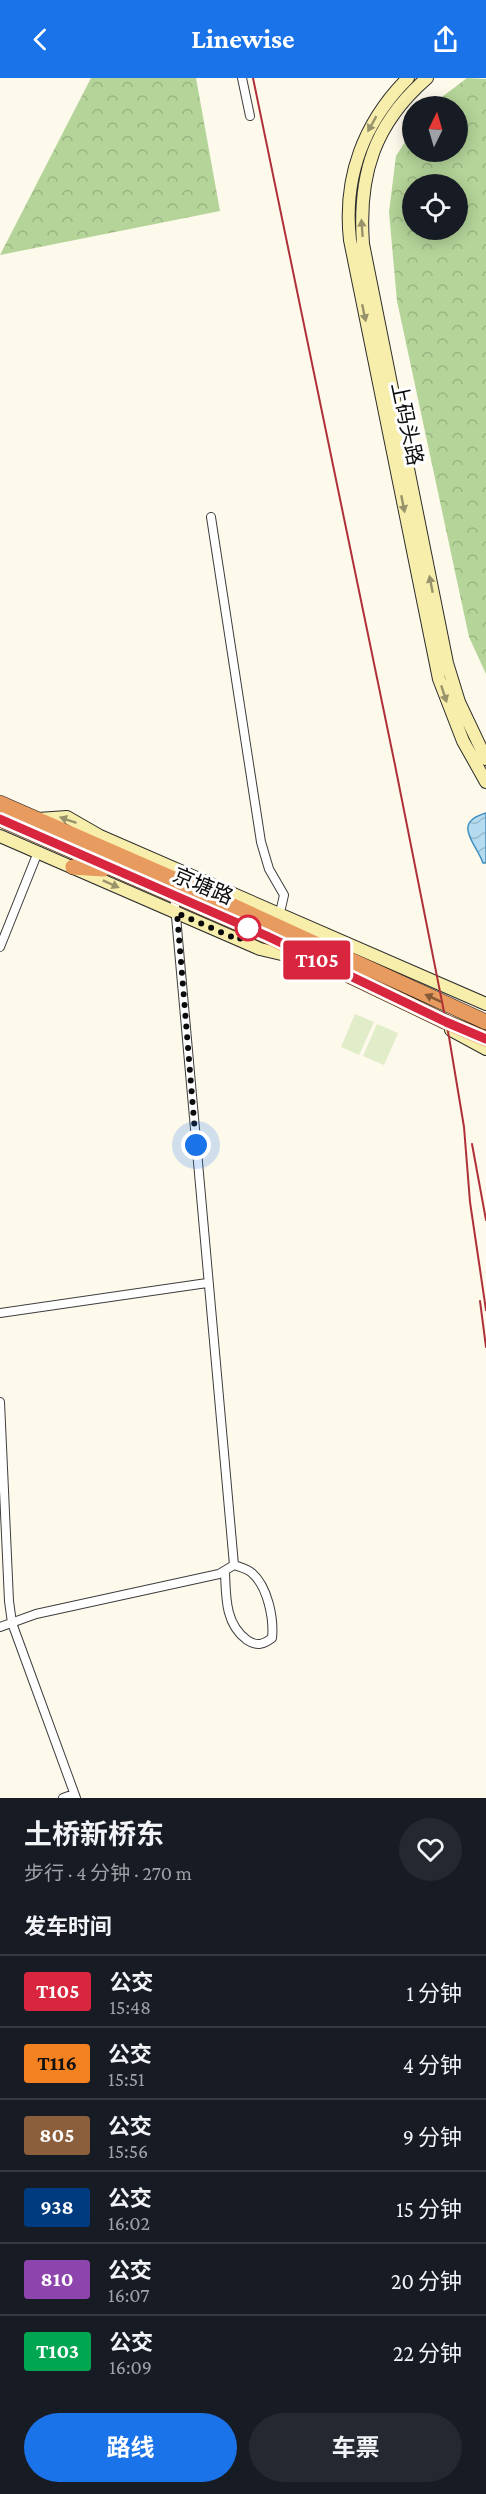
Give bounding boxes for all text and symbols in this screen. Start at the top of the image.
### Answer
icon: back [24,23,57,56]
icon: share [429,23,462,56]
text: Linewise [191,24,295,54]
north arrow [402,96,468,162]
map controls [402,96,468,240]
one-way arrow [367,116,377,133]
button: locate [402,174,468,240]
one-way arrow [357,218,367,237]
one-way arrow [360,304,369,323]
street label: 上码头路 [387,380,427,468]
one-way arrow [399,495,408,514]
one-way arrow [426,574,435,593]
one-way arrow [440,685,449,703]
one-way arrow [58,815,76,824]
street label: 京塘路 [169,863,237,909]
one-way arrow [103,879,121,889]
unlabelled marker [235,915,261,941]
line badge: T105 [275,940,359,980]
text: T105 [295,948,339,972]
one-way arrow [423,993,441,1003]
your location [181,1130,211,1160]
button: heart [399,1818,462,1881]
text: 土桥新桥东 [24,1819,164,1850]
text: 步行 · 4 分钟 · 270 m [24,1862,192,1884]
text: 发车时间 [24,1914,112,1939]
text: 公交 [109,1970,153,1995]
text: T105 [36,1979,79,2003]
text: 1 分钟 [407,1981,462,2006]
text: 15:48 [109,1996,151,2018]
text: 公交 [108,2042,152,2067]
text: T116 [37,2051,77,2075]
text: 4 分钟 [403,2053,462,2078]
text: 15:51 [108,2068,145,2090]
text: 公交 [108,2114,152,2139]
text: 805 [39,2123,75,2147]
text: 9 分钟 [403,2125,462,2150]
text: 15:56 [108,2140,148,2162]
text: 公交 [108,2186,152,2211]
text: 938 [40,2195,74,2219]
text: 15 分钟 [396,2197,462,2222]
text: 16:02 [108,2212,150,2234]
text: 公交 [108,2258,152,2283]
text: 810 [41,2267,73,2291]
text: 20 分钟 [391,2269,462,2294]
text: 16:07 [108,2284,149,2306]
text: 公交 [109,2330,153,2355]
text: T103 [36,2339,79,2363]
text: 22 分钟 [393,2341,462,2366]
text: 16:09 [109,2356,152,2378]
button: 路线 [24,2413,237,2482]
button: 车票 [249,2413,462,2482]

